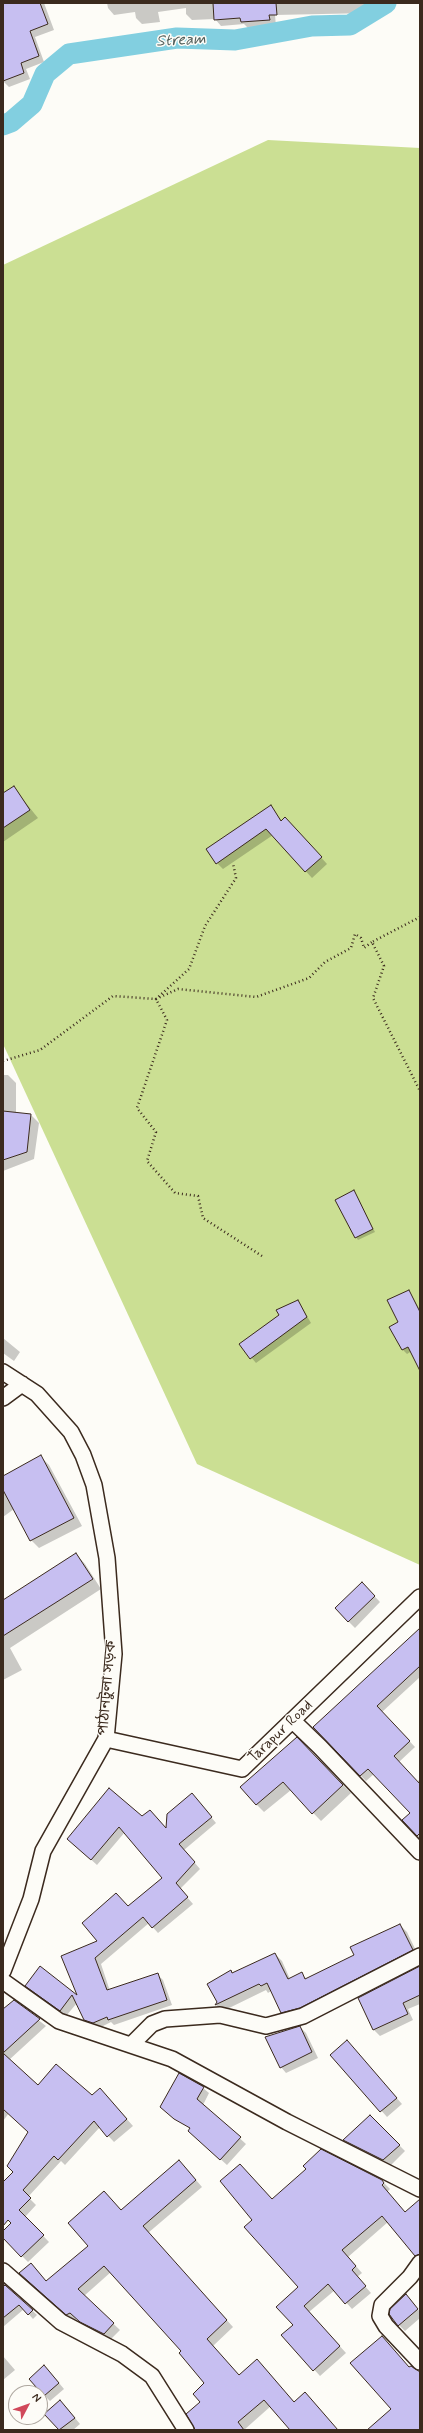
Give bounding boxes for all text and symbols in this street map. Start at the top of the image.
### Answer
water label: Stream [156,30,206,52]
street label: পাঠানটুলা সড়ক [95,1640,121,1736]
street label: Tarapur Road [245,1697,317,1767]
north arrow [8,2385,48,2425]
text: N [29,2390,44,2405]

